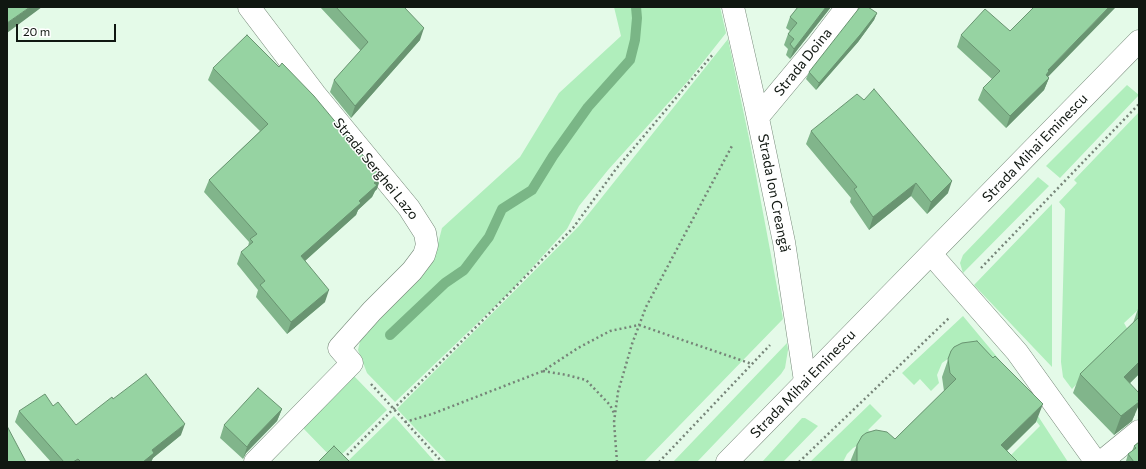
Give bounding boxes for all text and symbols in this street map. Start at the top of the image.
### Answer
scale bar [18,16,118,42]
text: 20 m [23,24,50,38]
street label: Strada Doina [771,25,835,99]
street label: Strada Mihai Eminescu [979,90,1091,206]
street label: Strada Serghei Lazo [330,115,422,223]
street label: Strada Ion Creangă [754,132,794,254]
street label: Strada Mihai Eminescu [747,326,859,442]

